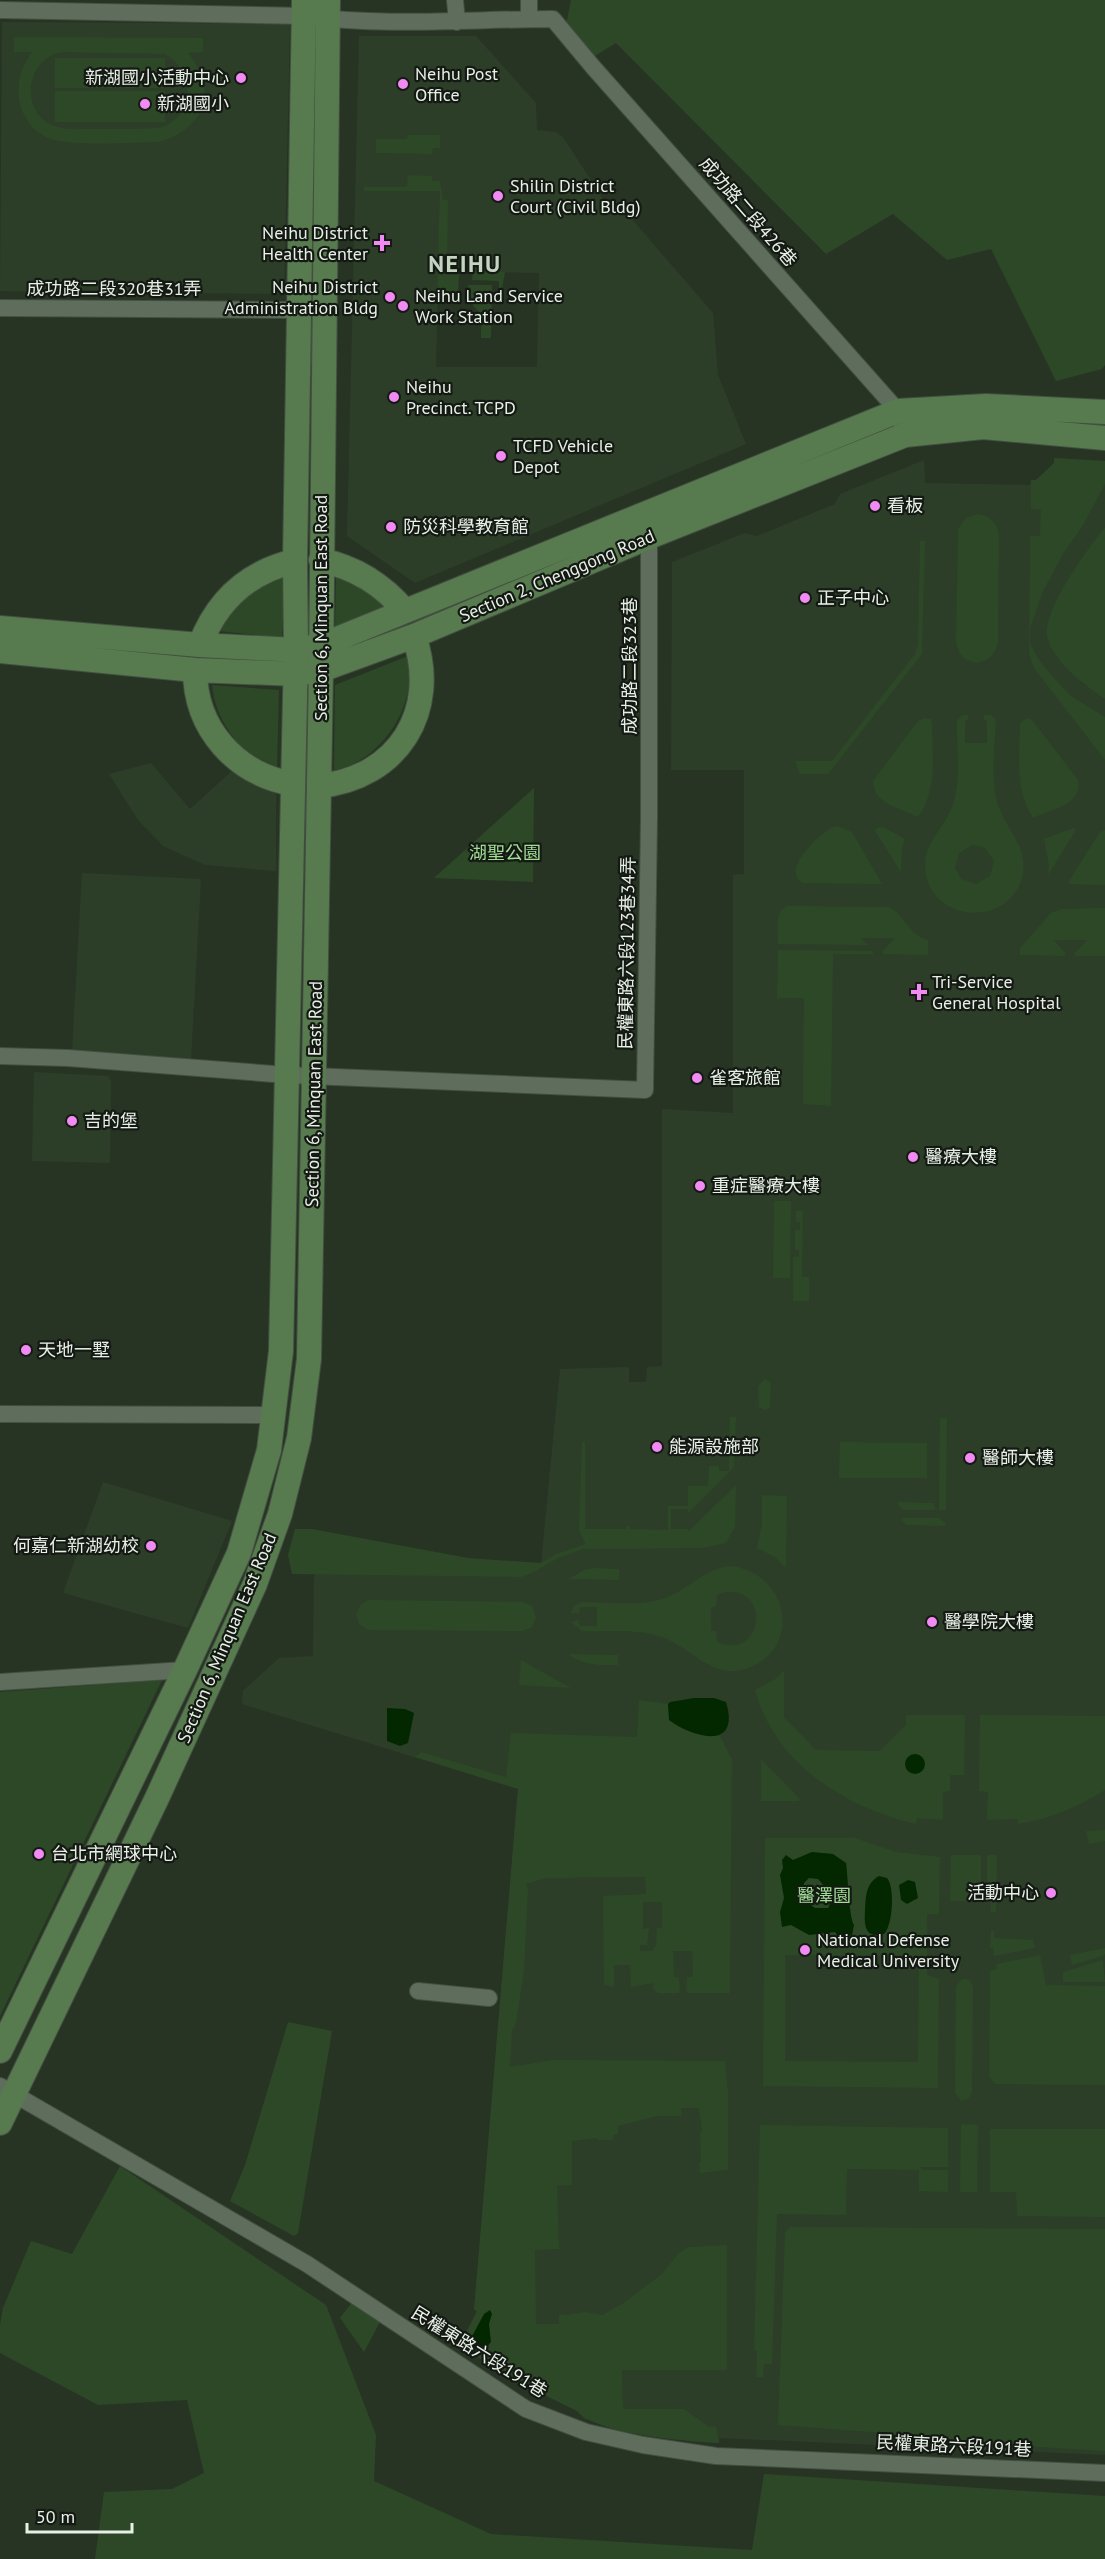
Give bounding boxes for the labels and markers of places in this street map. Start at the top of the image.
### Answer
place label: Neihu Post Office [415,62,498,106]
place label: 新湖國小活動中心 [85,66,229,89]
marker: 新湖國小活動中心 [234,71,248,85]
marker: Neihu Post Office [396,77,410,91]
place label: 新湖國小 [157,92,229,115]
marker: 新湖國小 [138,97,152,111]
place label: Shilin District Court (Civil Bldg) [510,174,640,218]
marker: Shilin District Court (Civil Bldg) [491,189,505,203]
place label: Neihu District Health Center [262,221,368,265]
marker: Neihu District Health Center [373,234,391,252]
place label: Neihu District Administration Bldg [225,275,378,319]
place label: Neihu Land Service Work Station [415,284,563,328]
marker: Neihu District Administration Bldg [383,290,397,304]
marker: Neihu Land Service Work Station [396,299,410,313]
place label: Neihu Precinct. TCPD [406,375,516,419]
marker: Neihu Precinct. TCPD [387,390,401,404]
place label: TCFD Vehicle Depot [513,434,613,478]
marker: TCFD Vehicle Depot [494,449,508,463]
place label: 看板 [887,494,923,517]
marker: 看板 [868,499,882,513]
place label: 防災科學教育館 [403,515,529,538]
marker: 防災科學教育館 [384,520,398,534]
place label: 正子中心 [817,586,889,609]
marker: 正子中心 [798,591,812,605]
place label: Tri-Service General Hospital [932,970,1061,1014]
marker: Tri-Service General Hospital [910,983,928,1001]
place label: 雀客旅館 [709,1066,781,1089]
marker: 雀客旅館 [690,1071,704,1085]
place label: 吉的堡 [84,1109,138,1132]
marker: 吉的堡 [65,1114,79,1128]
place label: 醫療大樓 [925,1145,997,1168]
marker: 醫療大樓 [906,1150,920,1164]
place label: 重症醫療大樓 [712,1174,820,1197]
marker: 重症醫療大樓 [693,1179,707,1193]
place label: 天地一墅 [38,1338,110,1361]
marker: 天地一墅 [19,1343,33,1357]
place label: 能源設施部 [669,1435,759,1458]
marker: 能源設施部 [650,1440,664,1454]
place label: 醫師大樓 [982,1446,1054,1469]
marker: 醫師大樓 [963,1451,977,1465]
place label: 何嘉仁新湖幼校 [13,1534,139,1557]
marker: 何嘉仁新湖幼校 [144,1539,158,1553]
place label: 醫學院大樓 [944,1610,1034,1633]
marker: 醫學院大樓 [925,1615,939,1629]
place label: 台北市網球中心 [51,1842,177,1865]
marker: 台北市網球中心 [32,1847,46,1861]
place label: 活動中心 [967,1881,1039,1904]
marker: 活動中心 [1044,1886,1058,1900]
place label: National Defense Medical University [817,1928,960,1972]
marker: National Defense Medical University [798,1943,812,1957]

